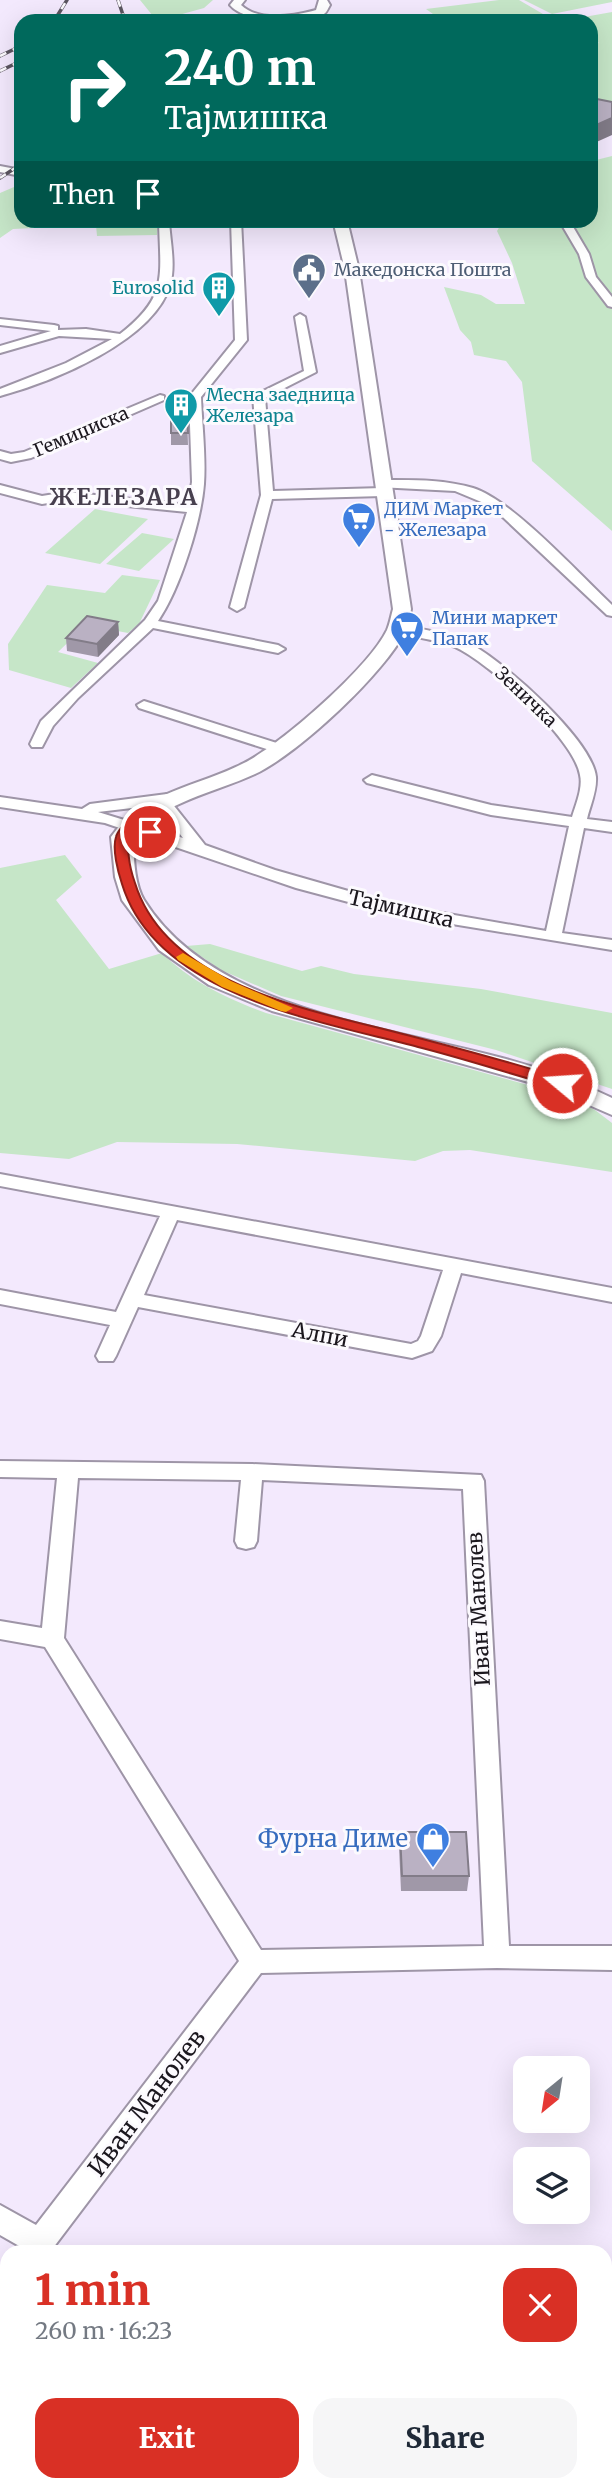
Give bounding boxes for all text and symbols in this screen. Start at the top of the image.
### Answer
text: 240 m [164,37,316,98]
icon: right [49,42,140,133]
text: Тајмишка [164,98,328,138]
icon: arrive [129,175,167,213]
text: Then [49,178,115,211]
public building icon: Македонска Пошта [290,251,328,300]
place label: Македонска Пошта [334,258,512,281]
building icon: Eurosolid [200,269,238,318]
place label: Eurosolid [112,276,194,299]
place label: Месна заедница Железара [206,383,355,427]
building icon: Месна заедница Железара [162,386,200,435]
street label: Гемиџиска [30,401,132,462]
district label: ЖЕЛЕЗАРА [49,482,199,511]
place label: ДИМ Маркет - Железара [384,497,503,541]
supermarket icon: ДИМ Маркет - Железара [340,500,378,549]
place label: Мини маркет Папак [432,606,558,650]
supermarket icon: Мини маркет Папак [388,609,426,658]
street label: Зеничка [491,662,562,732]
pin [120,802,180,862]
icon: arrive [131,813,169,851]
street label: Тајмишка [346,883,456,934]
position arrow [525,1046,599,1120]
street label: Алпи [289,1316,350,1353]
street label: Иван Манолев [461,1531,496,1687]
shop icon: Фурна Диме [414,1820,452,1869]
place label: Фурна Диме [258,1823,408,1854]
street label: Иван Манолев [81,2023,212,2182]
north arrow [513,2056,590,2133]
map controls [513,2056,590,2224]
button: layers [513,2147,590,2224]
text: 1 min [35,2264,150,2316]
button: close [503,2268,577,2342]
text: 260 m · 16:23 [35,2316,173,2345]
button: Exit [35,2398,299,2478]
button: Share [313,2398,577,2478]

